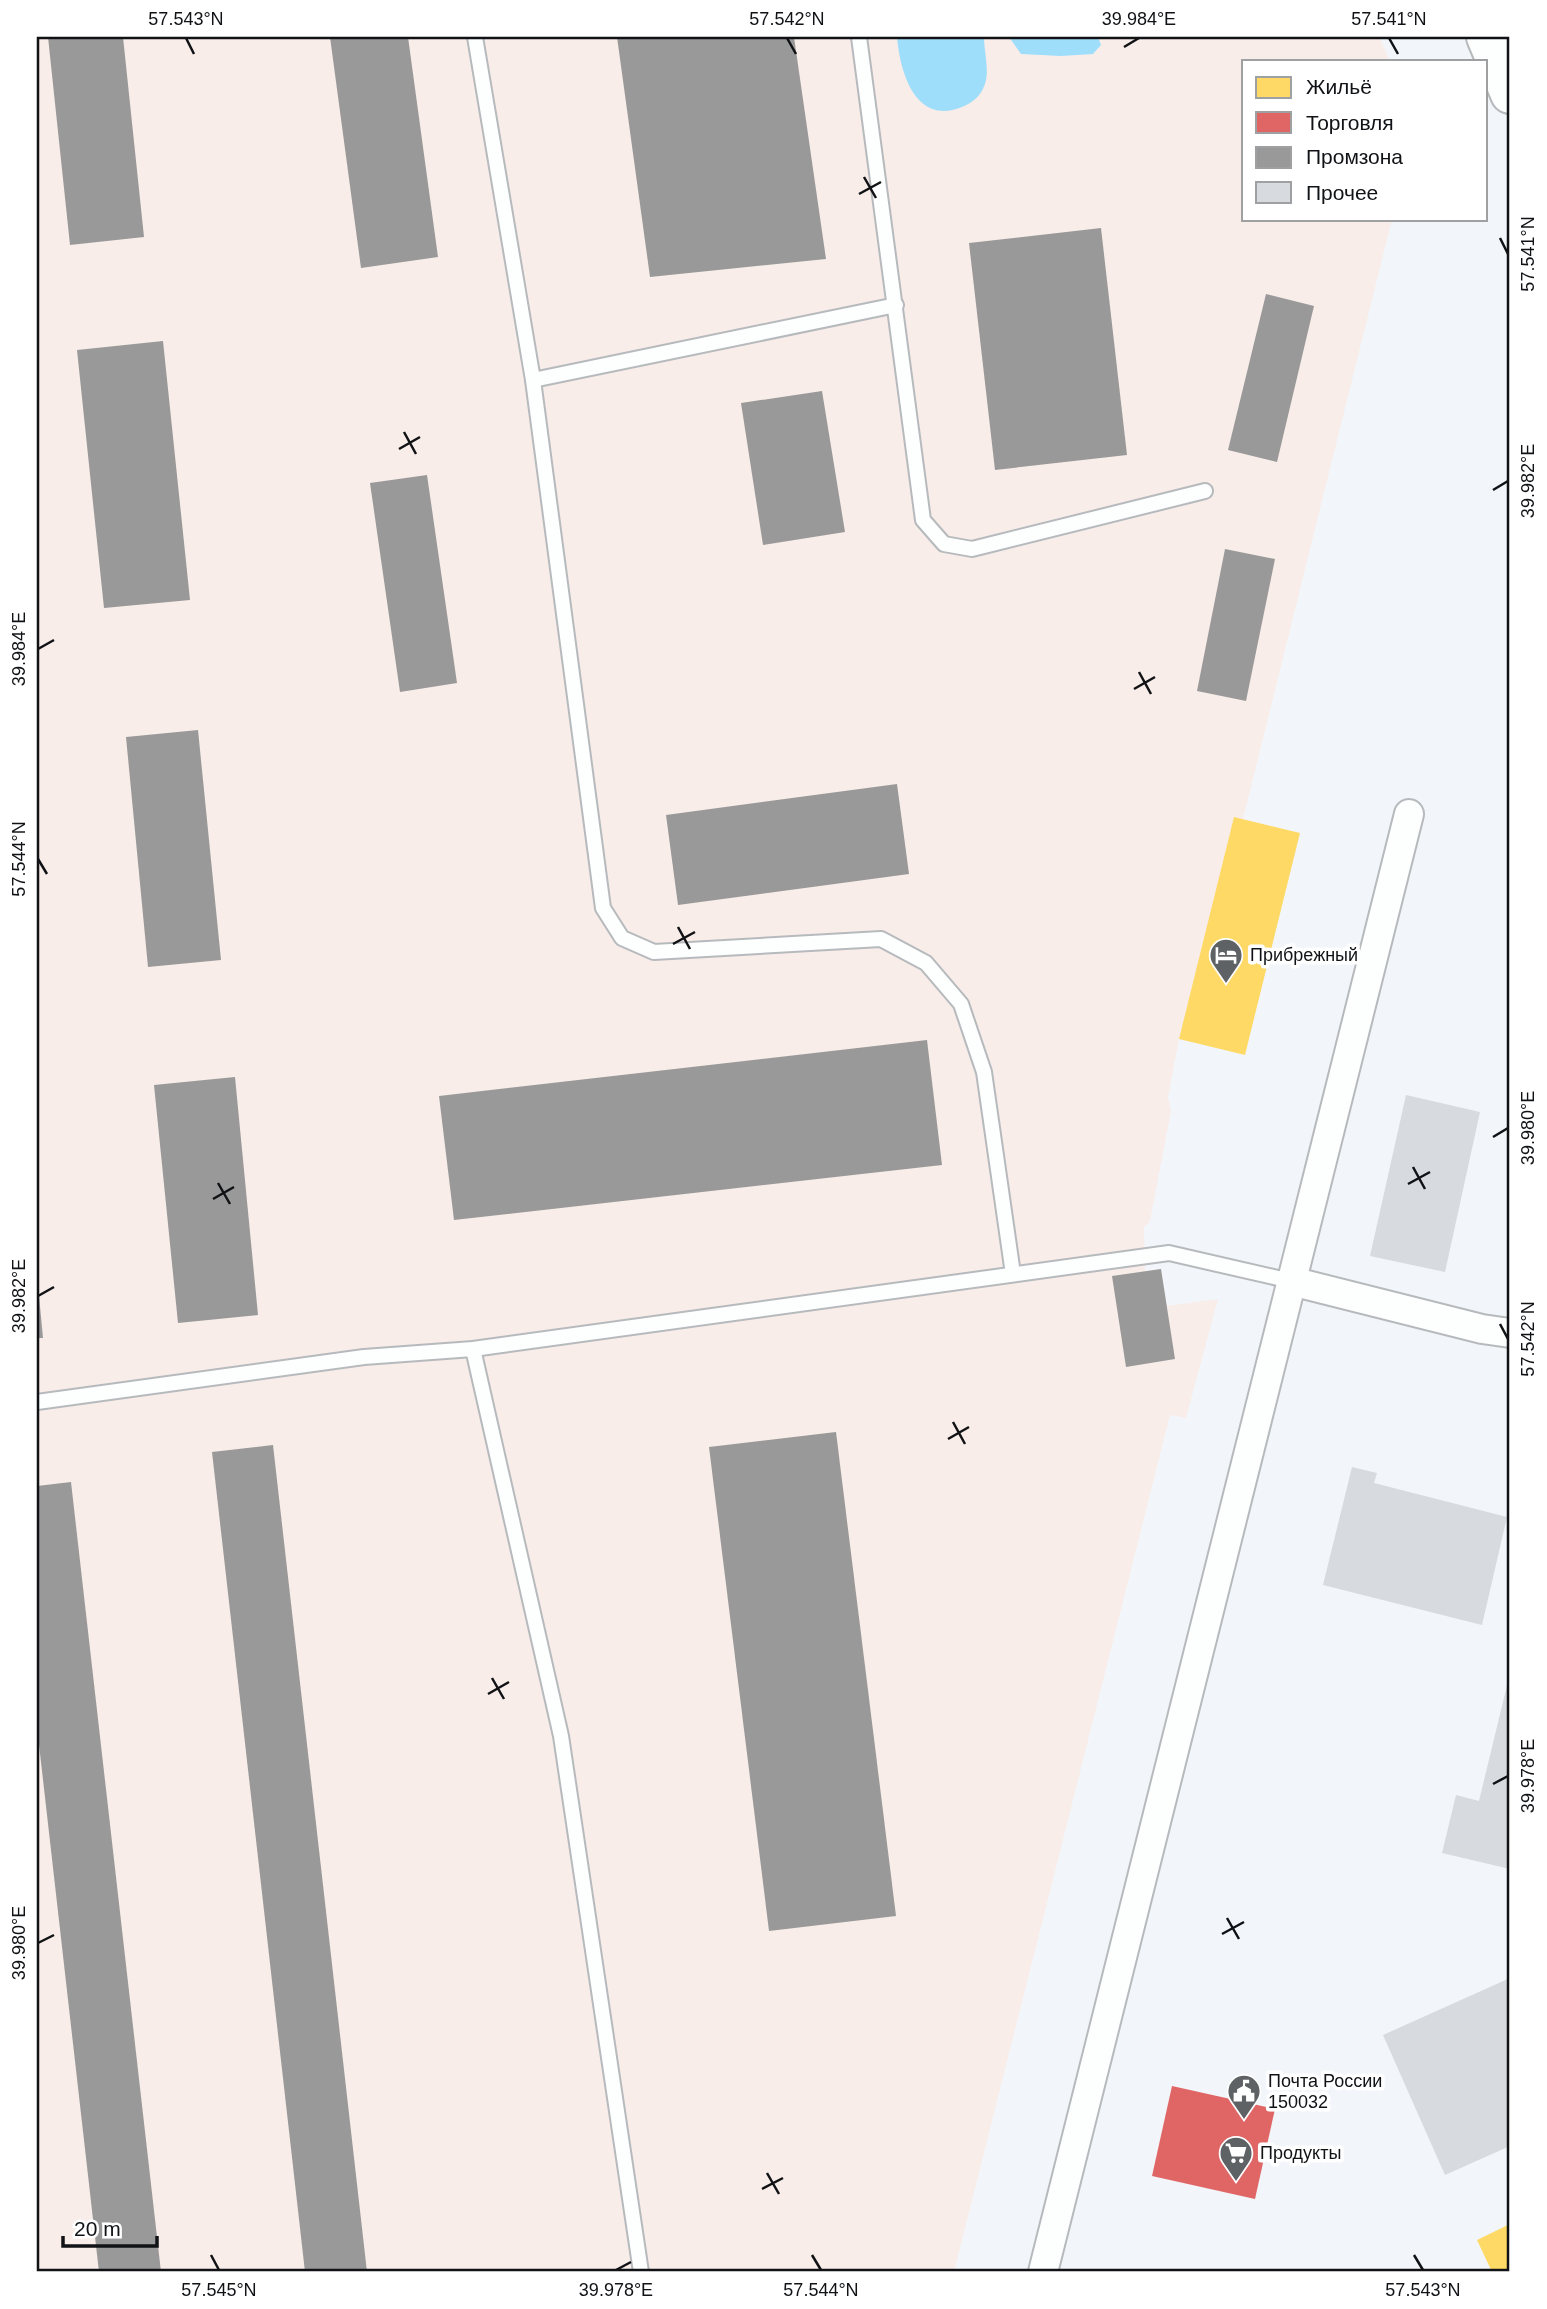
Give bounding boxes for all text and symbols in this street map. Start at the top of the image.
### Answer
text: 57.543°N [148,9,224,29]
text: 57.542°N [749,9,825,29]
text: 39.984°E [1102,9,1176,29]
text: 57.541°N [1351,9,1427,29]
legend [1242,60,1488,220]
text: Жильё [1306,75,1372,98]
text: Торговля [1306,111,1394,134]
text: Промзона [1306,145,1403,168]
text: Прочее [1306,181,1378,204]
text: 57.541°N [1518,216,1538,292]
text: 39.982°E [1518,444,1538,518]
text: 39.984°E [9,612,29,686]
text: 57.544°N [9,821,29,897]
hotel icon: Прибрежный [1207,936,1245,985]
place label: Прибрежный [1250,945,1358,965]
text: 39.980°E [1518,1091,1538,1165]
text: 39.982°E [9,1259,29,1333]
text: 57.542°N [1518,1301,1538,1377]
text: 39.978°E [1518,1739,1538,1813]
text: 39.980°E [9,1906,29,1980]
place label: Почта России 150032 [1268,2071,1382,2112]
public building icon: Почта России 150032 [1225,2072,1263,2121]
supermarket icon: Продукты [1217,2134,1255,2183]
place label: Продукты [1260,2143,1341,2163]
scale bar [63,2204,158,2248]
text: 20 m [74,2217,121,2240]
text: 57.545°N [181,2280,257,2300]
text: 39.978°E [579,2280,653,2300]
text: 57.544°N [783,2280,859,2300]
text: 57.543°N [1385,2280,1461,2300]

